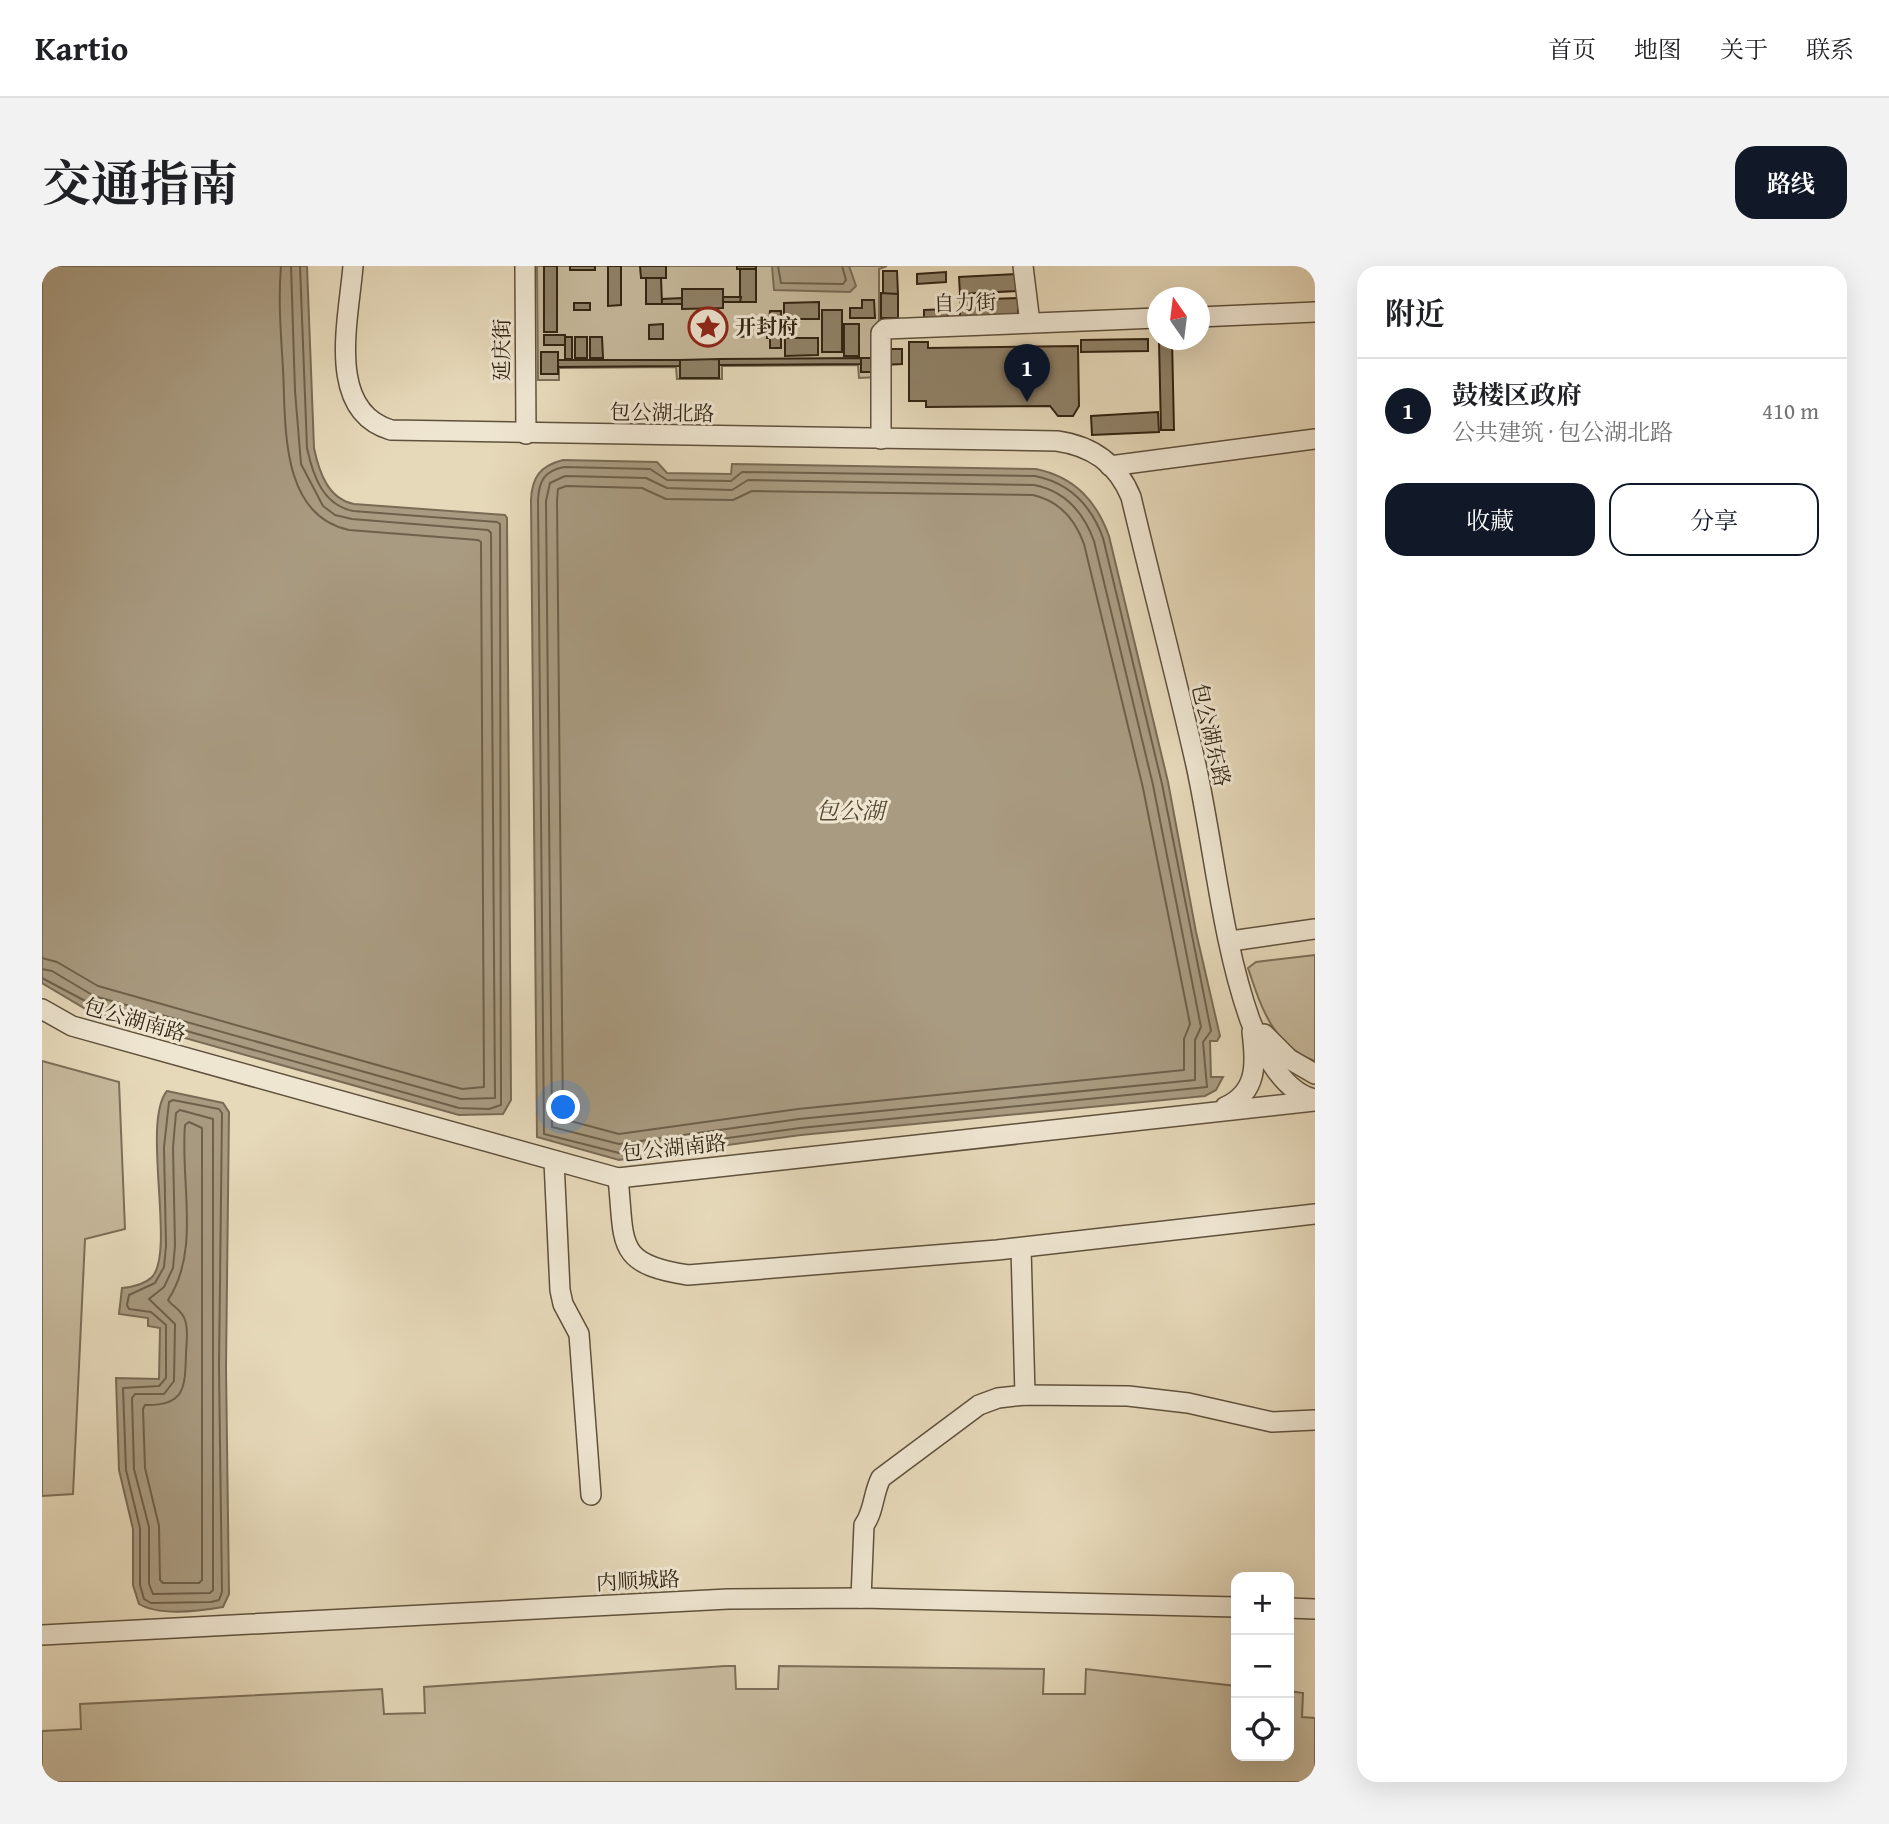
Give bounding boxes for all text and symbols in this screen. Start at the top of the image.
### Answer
text: Kartio [35,24,128,72]
text: 首页 [1548,32,1596,67]
text: 地图 [1634,32,1682,67]
text: 关于 [1720,32,1768,67]
text: 联系 [1806,32,1854,67]
button: 路线 [1735,146,1847,219]
text: 交通指南 [42,147,238,219]
street label: 自力街 [933,286,997,319]
north arrow [1147,287,1210,350]
text: 附近 [1385,291,1445,335]
place icon: 开封府 [687,306,729,348]
place label: 开封府 [735,311,798,342]
street label: 延庆街 [486,319,517,382]
pin: 1 [1004,344,1050,402]
text: 鼓楼区政府 [1452,375,1582,414]
text: 1 [1402,394,1414,427]
text: 410 m [1762,394,1819,427]
street label: 包公湖北路 [609,396,715,429]
text: 公共建筑 · 包公湖北路 [1452,415,1673,448]
button: 收藏 [1385,483,1595,556]
button: 分享 [1609,483,1819,556]
street label: 包公湖东路 [1185,680,1238,790]
water label: 包公湖 [816,794,889,827]
street label: 包公湖南路 [80,990,190,1049]
your location [546,1090,580,1124]
street label: 包公湖南路 [620,1127,728,1168]
street label: 内顺城路 [595,1563,681,1598]
map controls [1231,1572,1294,1761]
button: + [1231,1572,1294,1635]
button: − [1231,1635,1294,1698]
button: locate [1231,1698,1294,1761]

